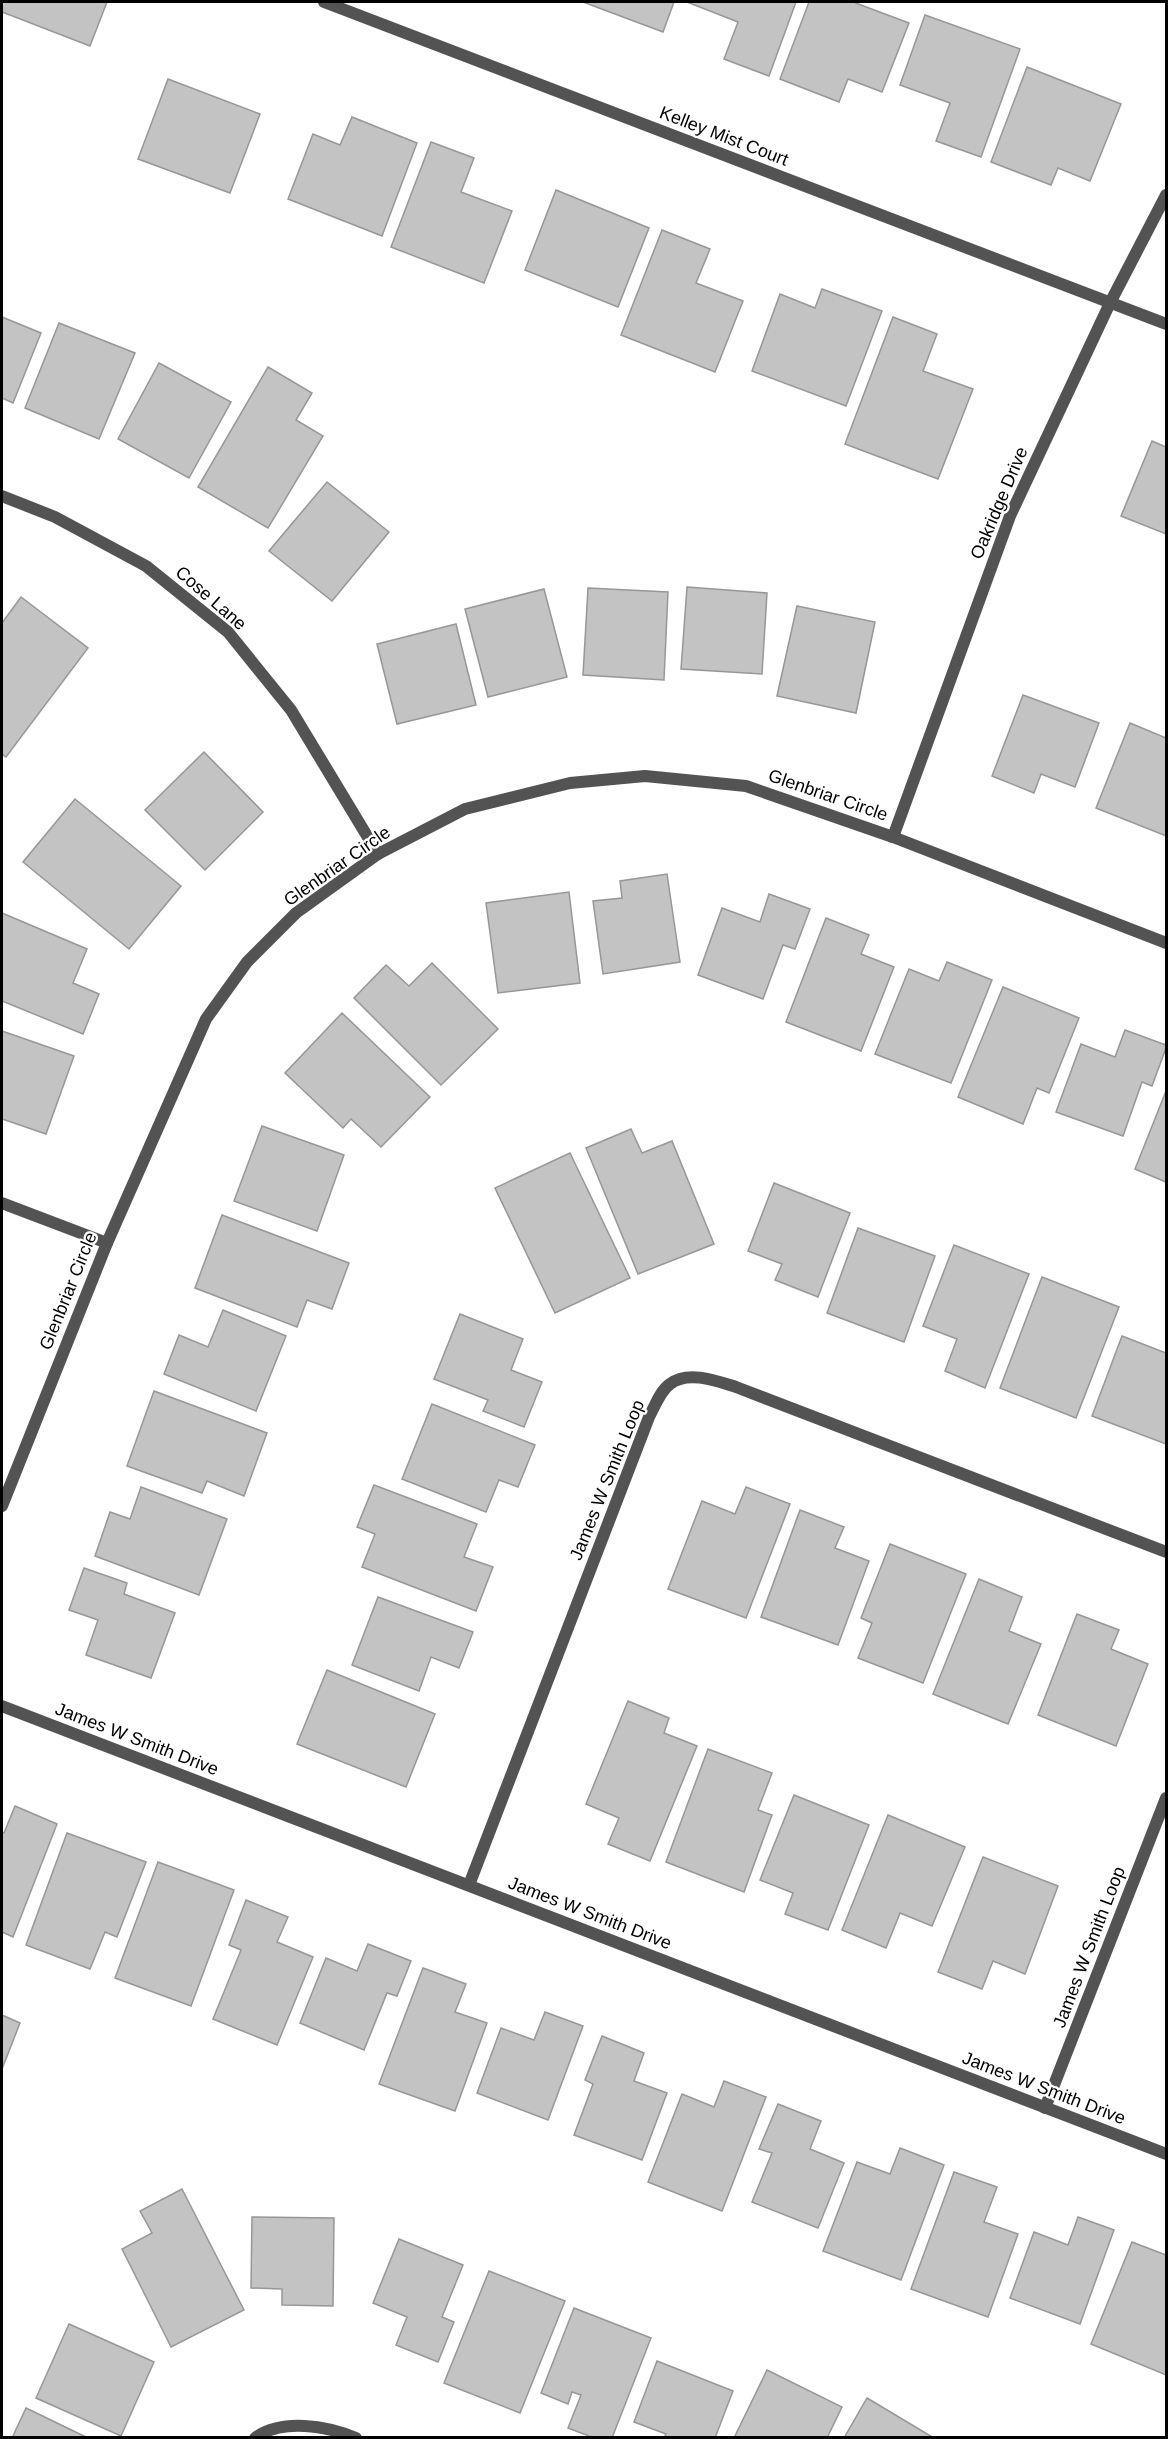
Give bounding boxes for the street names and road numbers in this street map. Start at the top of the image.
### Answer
street label: Kelley Mist Court [657,102,791,170]
street label: Oakridge Drive [966,444,1032,562]
street label: Cose Lane [172,562,250,634]
street label: Glenbriar Circle [766,765,890,825]
street label: Glenbriar Circle [280,822,394,910]
street label: Glenbriar Circle [35,1229,101,1353]
street label: James W Smith Loop [566,1397,648,1563]
street label: James W Smith Drive [53,1699,221,1779]
street label: James W Smith Loop [1049,1864,1129,2030]
street label: James W Smith Drive [506,1873,674,1953]
street label: James W Smith Drive [960,2048,1128,2128]

